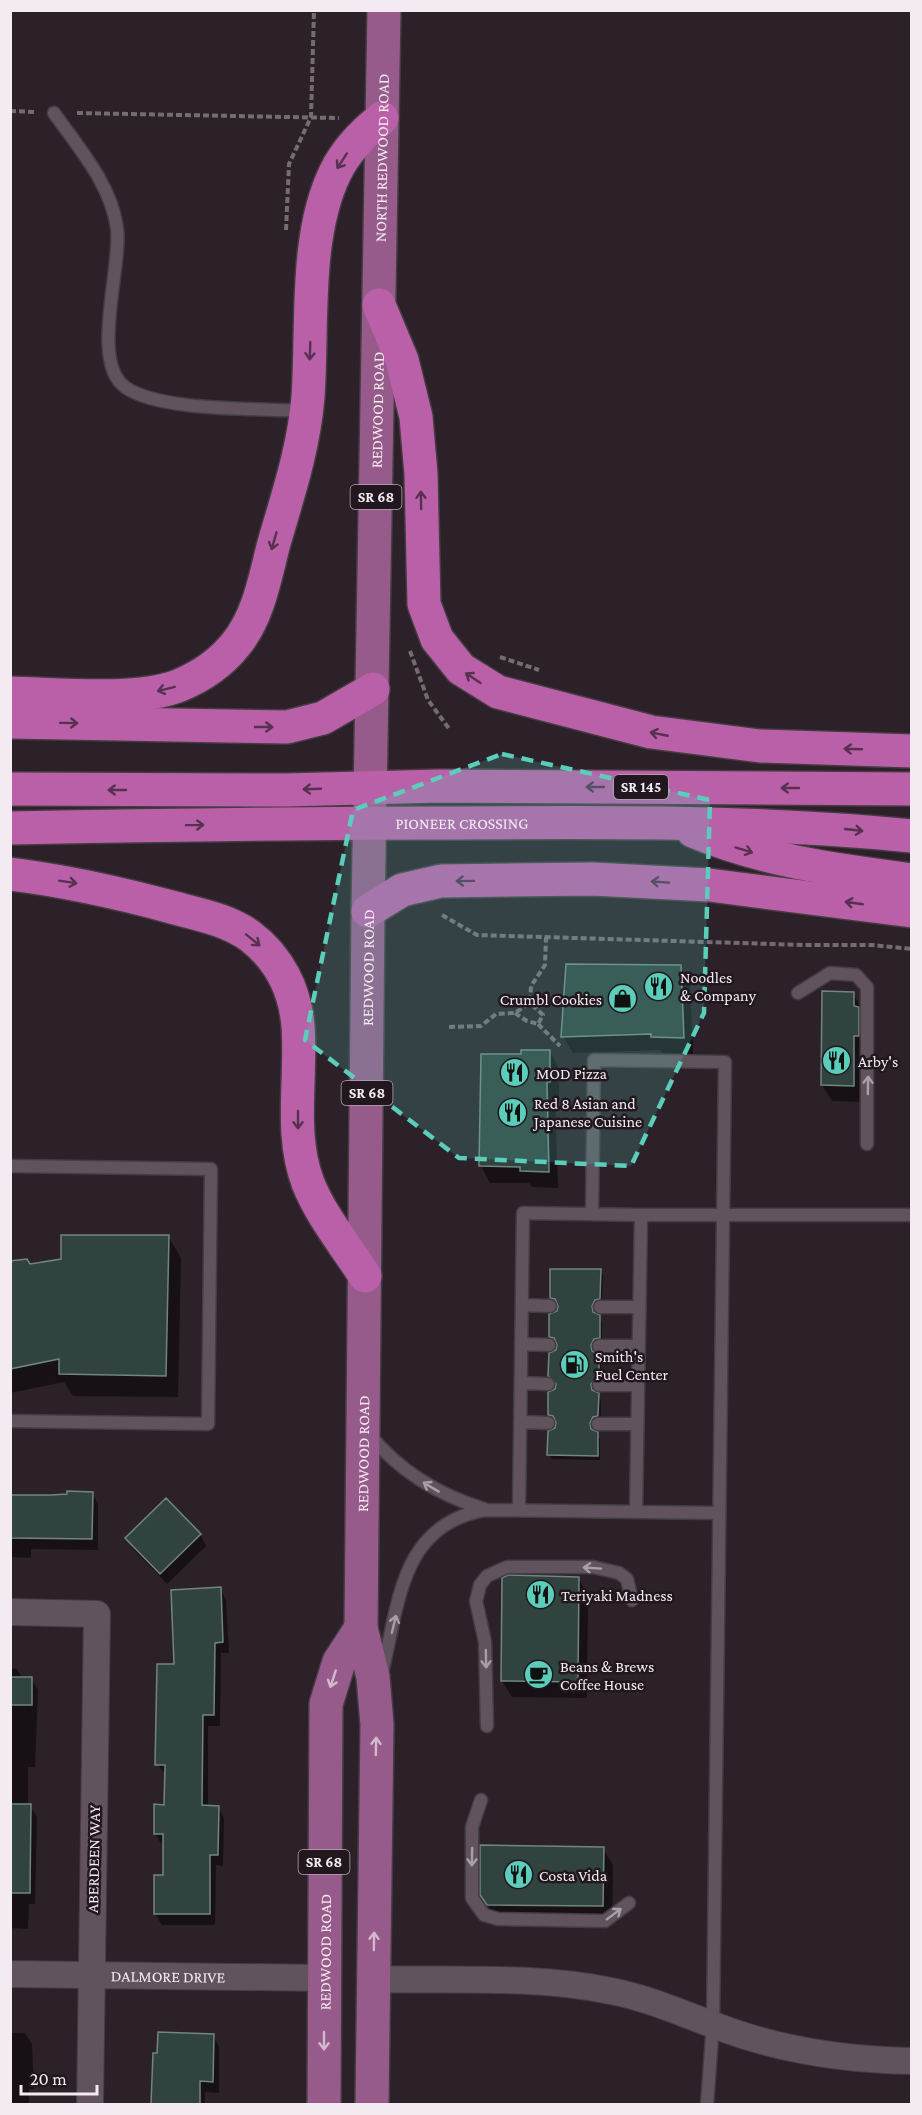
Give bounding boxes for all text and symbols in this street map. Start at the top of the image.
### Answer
street label: NORTH REDWOOD ROAD [372,73,392,242]
one-way arrow [336,152,349,169]
one-way arrow [304,340,316,360]
street label: REDWOOD ROAD [368,351,387,468]
road number: SR 68 [350,485,401,509]
one-way arrow [415,491,427,511]
one-way arrow [268,532,280,551]
one-way arrow [465,672,482,684]
one-way arrow [157,683,176,695]
one-way arrow [58,718,78,729]
one-way arrow [253,721,273,733]
one-way arrow [650,728,669,739]
one-way arrow [844,744,864,755]
road number: SR 145 [614,775,668,799]
one-way arrow [586,781,606,793]
one-way arrow [781,782,801,794]
one-way arrow [303,783,323,795]
one-way arrow [108,784,128,796]
street label: PIONEER CROSSING [395,815,528,832]
one-way arrow [184,819,204,830]
one-way arrow [843,825,863,836]
one-way arrow [734,845,753,856]
one-way arrow [455,875,475,886]
one-way arrow [650,876,670,887]
one-way arrow [58,877,78,888]
one-way arrow [844,897,864,908]
street label: REDWOOD ROAD [359,909,377,1026]
one-way arrow [245,933,261,946]
place label: Noodles & Company [680,969,757,1005]
restaurant icon: Noodles & Company [643,970,675,1002]
shop icon: Crumbl Cookies [607,983,639,1015]
place label: Crumbl Cookies [500,991,602,1008]
restaurant icon: Arby's [821,1045,853,1077]
place label: Arby's [858,1053,898,1071]
restaurant icon: MOD Pizza [499,1057,531,1089]
place label: MOD Pizza [536,1065,607,1082]
one-way arrow [862,1076,874,1096]
road number: SR 68 [342,1081,392,1105]
place label: Red 8 Asian and Japanese Cuisine [532,1095,642,1131]
restaurant icon: Red 8 Asian and Japanese Cuisine [497,1096,529,1128]
one-way arrow [292,1110,304,1130]
place label: Smith's Fuel Center [595,1348,669,1383]
fuel station icon: Smith's Fuel Center [558,1349,590,1381]
street label: REDWOOD ROAD [354,1395,372,1512]
one-way arrow [423,1481,440,1493]
one-way arrow [583,1562,603,1573]
restaurant icon: Teriyaki Madness [524,1579,556,1611]
place label: Teriyaki Madness [561,1587,673,1605]
one-way arrow [389,1614,401,1633]
one-way arrow [480,1649,492,1669]
place label: Beans & Brews Coffee House [560,1658,654,1693]
cafe icon: Beans & Brews Coffee House [523,1659,555,1691]
one-way arrow [326,1669,337,1688]
one-way arrow [370,1737,382,1757]
street label: ABERDEEN WAY [84,1804,103,1913]
one-way arrow [466,1846,478,1866]
road number: SR 68 [298,1850,350,1874]
restaurant icon: Costa Vida [502,1859,534,1891]
place label: Costa Vida [539,1867,608,1884]
street label: REDWOOD ROAD [316,1894,334,2010]
one-way arrow [606,1907,622,1920]
one-way arrow [369,1932,380,1952]
street label: DALMORE DRIVE [111,1967,226,1986]
one-way arrow [318,2031,330,2051]
scale bar [21,2058,98,2096]
text: 20 m [30,2069,67,2089]

